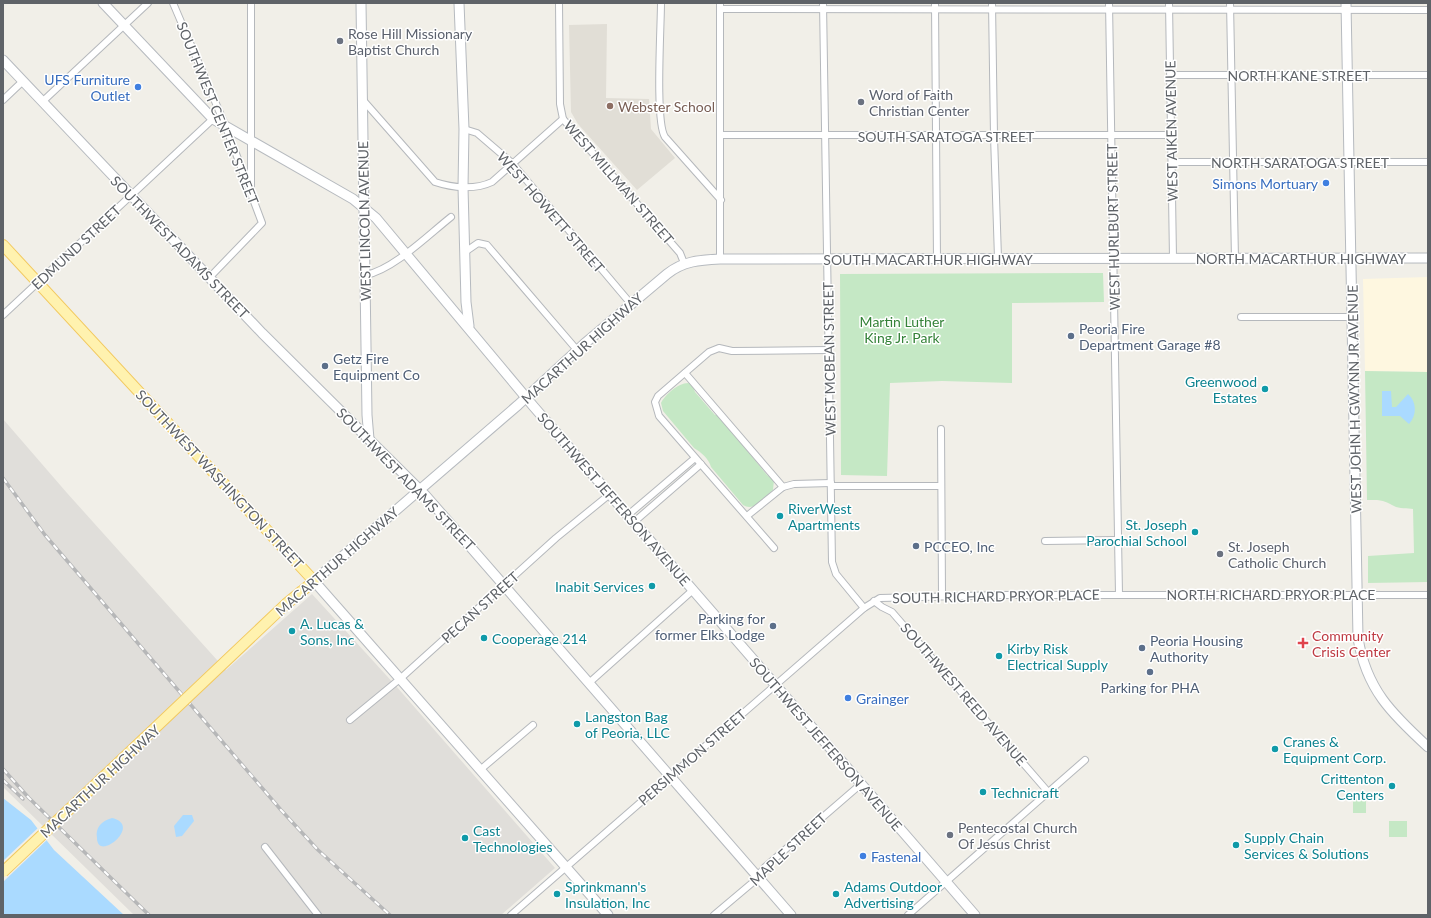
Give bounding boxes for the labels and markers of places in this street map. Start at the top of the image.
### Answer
place label: Rose Hill Missionary Baptist Church [348,25,473,58]
marker: Rose Hill Missionary Baptist Church [335,36,345,46]
place label: UFS Furniture Outlet [44,71,130,104]
marker: UFS Furniture Outlet [133,82,143,92]
place label: Word of Faith Christian Center [869,86,969,119]
marker: Word of Faith Christian Center [856,97,866,107]
place label: Webster School [618,98,715,115]
marker: Webster School [605,101,615,111]
place label: Simons Mortuary [1212,175,1319,192]
marker: Simons Mortuary [1321,178,1331,188]
place label: Peoria Fire Department Garage #8 [1079,320,1221,353]
marker: Peoria Fire Department Garage #8 [1066,331,1076,341]
place label: Getz Fire Equipment Co [333,350,420,383]
marker: Getz Fire Equipment Co [320,361,330,371]
place label: Greenwood Estates [1185,373,1257,406]
marker: Greenwood Estates [1260,384,1270,394]
place label: RiverWest Apartments [788,500,860,533]
marker: RiverWest Apartments [775,511,785,521]
place label: St. Joseph Parochial School [1086,516,1187,549]
marker: St. Joseph Parochial School [1190,527,1200,537]
place label: PCCEO, Inc [924,538,995,555]
place label: St. Joseph Catholic Church [1228,538,1326,571]
marker: PCCEO, Inc [911,541,921,551]
marker: St. Joseph Catholic Church [1215,549,1225,559]
place label: Inabit Services [555,578,644,595]
marker: Inabit Services [647,581,657,591]
place label: Parking for former Elks Lodge [655,610,765,643]
place label: A. Lucas & Sons, Inc [300,615,364,648]
marker: Parking for former Elks Lodge [768,621,778,631]
marker: A. Lucas & Sons, Inc [287,626,297,636]
place label: Community Crisis Center [1312,627,1391,660]
place label: Cooperage 214 [492,630,587,647]
place label: Peoria Housing Authority [1150,632,1243,665]
marker: Cooperage 214 [479,633,489,643]
marker: Community Crisis Center [1297,637,1309,649]
place label: Kirby Risk Electrical Supply [1007,640,1109,673]
marker: Peoria Housing Authority [1137,643,1147,653]
marker: Kirby Risk Electrical Supply [994,651,1004,661]
marker: Parking for PHA [1145,667,1155,677]
place label: Parking for PHA [1101,679,1200,696]
place label: Grainger [856,690,909,707]
marker: Grainger [843,693,853,703]
place label: Langston Bag of Peoria, LLC [585,708,670,741]
marker: Langston Bag of Peoria, LLC [572,719,582,729]
place label: Cranes & Equipment Corp. [1283,733,1386,766]
marker: Cranes & Equipment Corp. [1270,744,1280,754]
place label: Crittenton Centers [1321,770,1384,803]
marker: Crittenton Centers [1387,781,1397,791]
place label: Technicraft [991,784,1059,801]
marker: Technicraft [978,787,988,797]
place label: Pentecostal Church Of Jesus Christ [958,819,1077,852]
place label: Cast Technologies [473,822,553,855]
place label: Supply Chain Services & Solutions [1244,829,1369,862]
marker: Pentecostal Church Of Jesus Christ [945,830,955,840]
marker: Cast Technologies [460,833,470,843]
marker: Supply Chain Services & Solutions [1231,840,1241,850]
place label: Fastenal [871,848,921,865]
marker: Fastenal [858,851,868,861]
place label: Sprinkmann's Insulation, Inc [565,878,650,911]
place label: Adams Outdoor Advertising [844,878,942,911]
marker: Sprinkmann's Insulation, Inc [552,889,562,899]
marker: Adams Outdoor Advertising [831,889,841,899]

